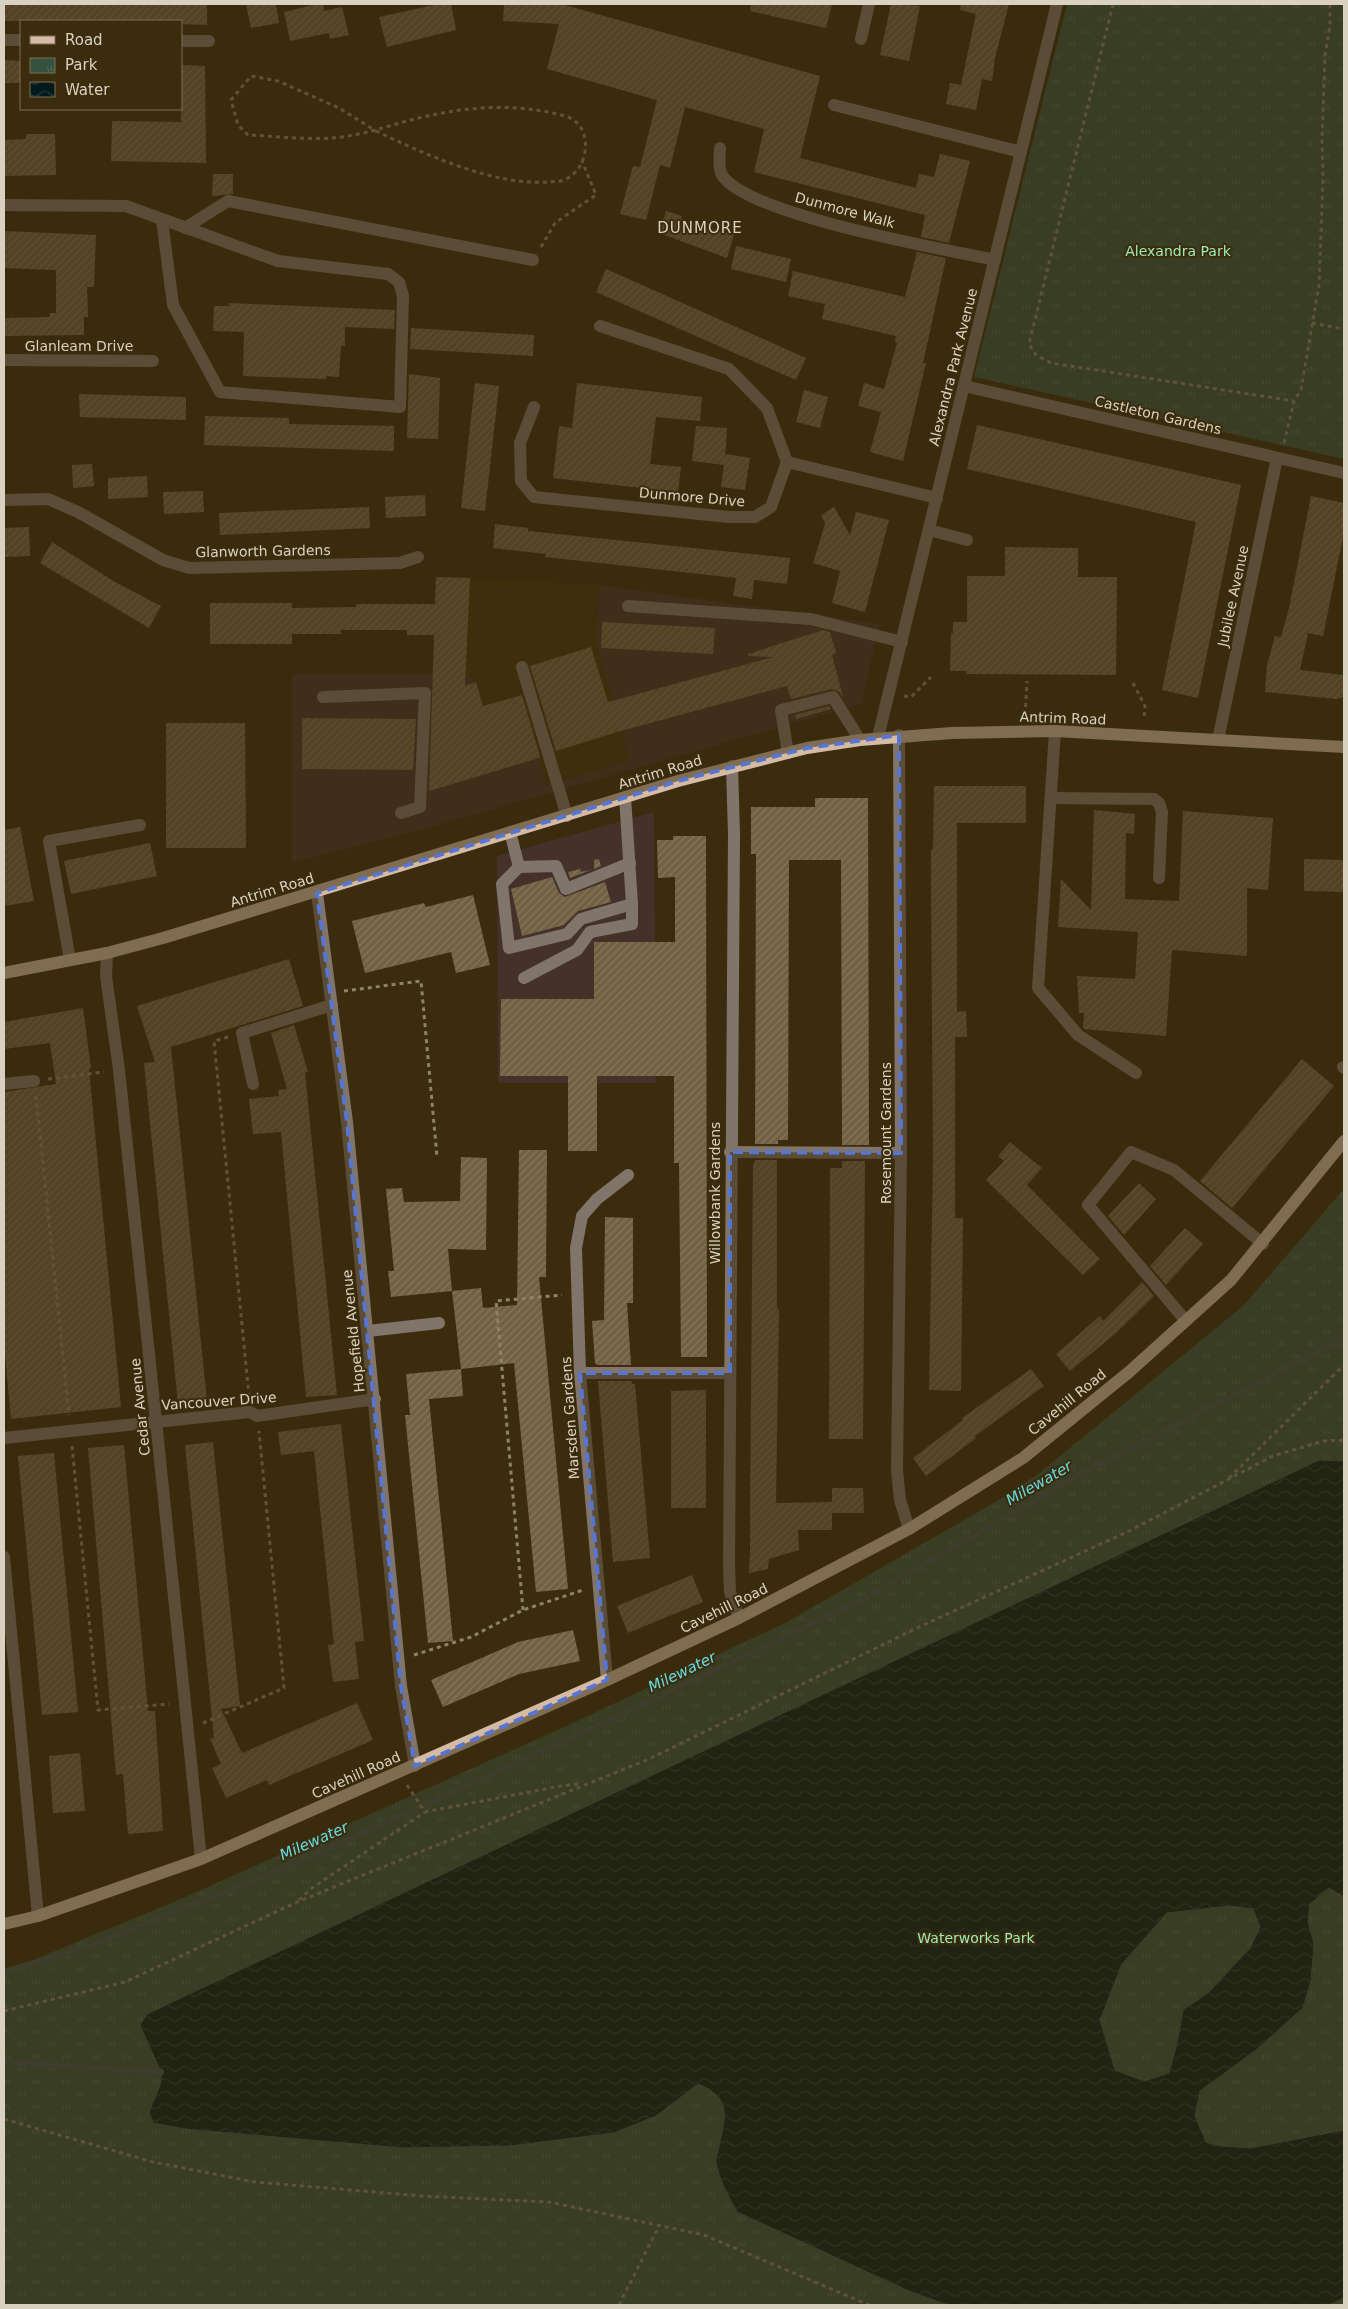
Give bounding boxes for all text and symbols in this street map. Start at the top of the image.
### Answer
legend [20,20,182,110]
text: Road [65,31,103,49]
text: Park [65,56,98,74]
text: Water [65,81,110,99]
street label: Dunmore Walk [793,189,898,231]
district label: DUNMORE [657,219,743,237]
park label: Alexandra Park [1125,243,1232,259]
street label: Alexandra Park Avenue [926,286,980,448]
street label: Glanleam Drive [25,338,133,354]
street label: Castleton Gardens [1093,393,1223,437]
street label: Dunmore Drive [638,484,746,510]
street label: Glanworth Gardens [195,542,331,560]
street label: Jubilee Avenue [1214,544,1252,649]
street label: Antrim Road [1019,708,1107,728]
street label: Antrim Road [616,752,704,792]
street label: Antrim Road [228,870,316,910]
street label: Rosemount Gardens [878,1062,894,1204]
street label: Willowbank Gardens [707,1122,723,1264]
street label: Hopefield Avenue [339,1269,367,1393]
street label: Marsden Gardens [558,1356,582,1480]
street label: Cedar Avenue [127,1357,153,1457]
street label: Cavehill Road [1025,1366,1109,1438]
street label: Vancouver Drive [161,1389,277,1413]
water label: Milewater [1003,1456,1076,1509]
street label: Cavehill Road [678,1580,770,1636]
water label: Milewater [645,1647,720,1696]
street label: Cavehill Road [309,1748,403,1802]
water label: Milewater [277,1818,352,1864]
park label: Waterworks Park [917,1930,1036,1946]

